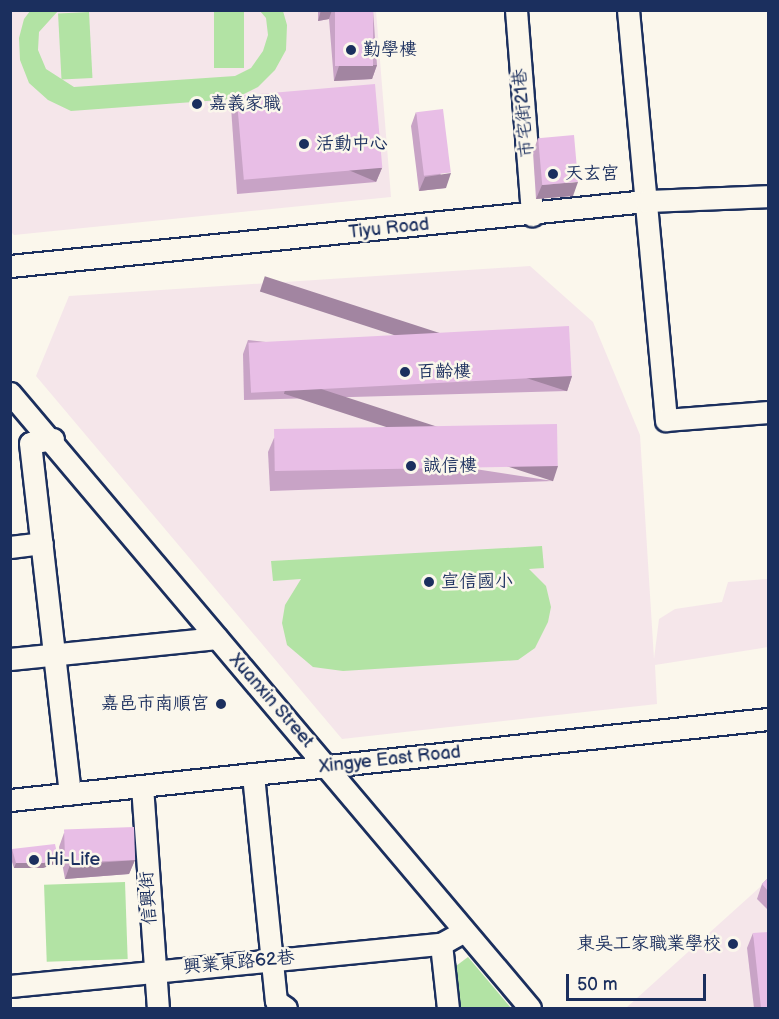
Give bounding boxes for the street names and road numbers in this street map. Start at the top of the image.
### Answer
street label: 市宅街21巷 [509,68,539,158]
street label: Tiyu Road [348,214,430,244]
street label: Xuanxin Street [224,650,318,752]
street label: Xingye East Road [318,742,462,778]
street label: 信興街 [136,870,162,926]
street label: 興業東路62巷 [182,947,296,979]

